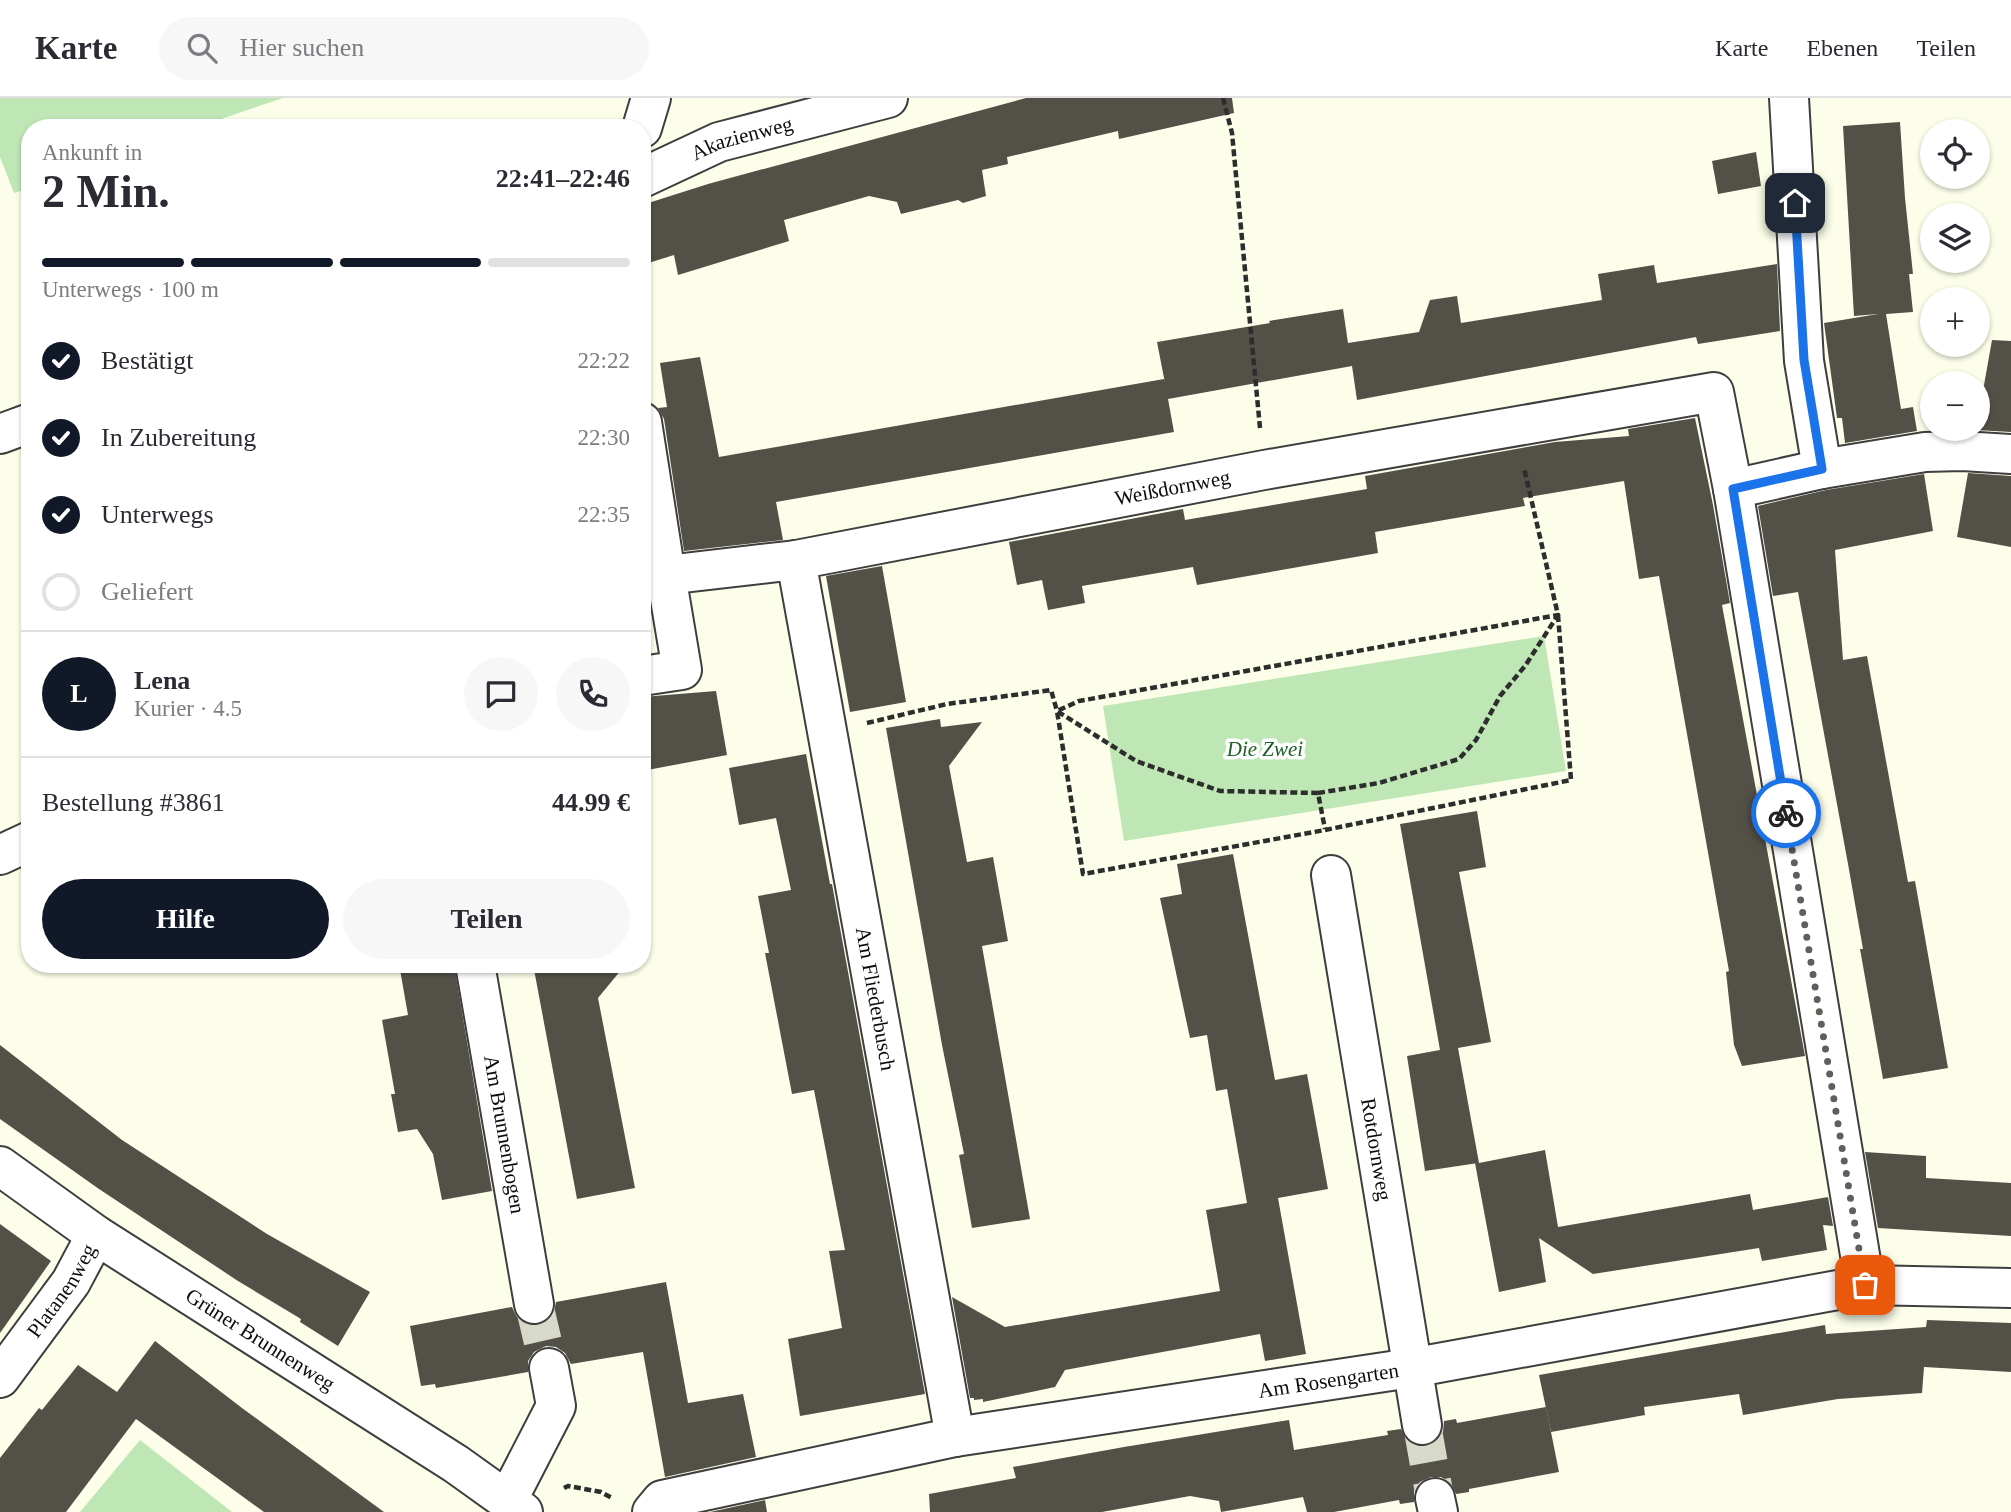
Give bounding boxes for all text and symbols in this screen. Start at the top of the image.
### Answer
search box [159,17,649,80]
icon: search [183,29,221,67]
text: Karte [35,30,117,66]
text: Hier suchen [239,33,364,62]
text: Karte [1715,35,1768,61]
text: Ebenen [1806,35,1878,61]
text: Teilen [1916,35,1976,61]
street label: Akazienweg [687,111,796,165]
map controls [1920,119,1990,441]
button: locate [1920,119,1990,189]
text: Ankunft in [42,140,142,165]
text: 22:41–22:46 [496,164,630,193]
text: 2 Min. [42,166,170,217]
pin [1765,173,1825,233]
icon: home [1776,184,1814,222]
button: layers [1920,203,1990,273]
text: Unterwegs · 100 m [42,277,219,302]
button: + [1920,287,1990,357]
icon: check [42,342,80,380]
text: Bestätigt [101,346,193,375]
text: 22:22 [578,348,630,373]
button: − [1920,371,1990,441]
icon: check [42,419,80,457]
text: In Zubereitung [101,423,256,452]
text: 22:30 [578,425,630,450]
street label: Weißdornweg [1113,465,1233,510]
icon: check [42,496,80,534]
text: Unterwegs [101,500,214,529]
text: 22:35 [578,502,630,527]
text: Geliefert [101,577,193,606]
button: chat [464,657,538,731]
button: phone [556,657,630,731]
text: Lena [134,666,190,695]
text: L [70,679,88,708]
text: Kurier · 4.5 [134,696,242,721]
park label: Die Zwei [1226,737,1303,761]
courier [1751,778,1821,848]
text: Bestellung #3861 [42,788,225,817]
text: 44.99 € [552,788,630,817]
icon: bike [1767,794,1805,832]
button: Hilfe [42,879,329,959]
button: Teilen [343,879,630,959]
street label: Am Fliederbusch [851,925,900,1073]
street label: Am Brunnenbogen [479,1053,530,1216]
street label: Rotdornweg [1356,1096,1397,1203]
street label: Platanenweg [22,1239,101,1342]
pin [1835,1255,1895,1315]
icon: bag [1846,1266,1884,1304]
street label: Grüner Brunnenweg [181,1283,340,1396]
street label: Am Rosengarten [1257,1358,1401,1403]

